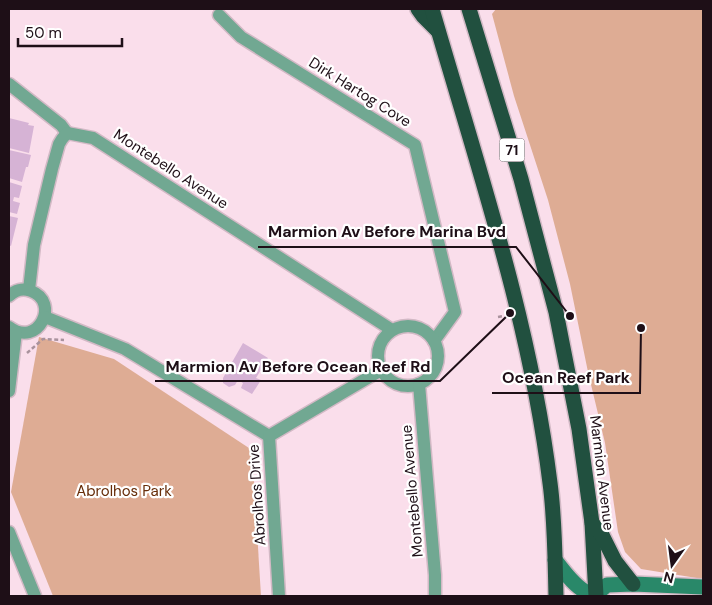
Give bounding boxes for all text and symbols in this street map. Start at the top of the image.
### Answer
scale bar [18,15,121,47]
text: 50 m [25,23,62,43]
street label: Dirk Hartog Cove [305,53,415,131]
street label: Montebello Avenue [110,124,232,214]
road number: 71 [500,138,524,162]
callout: Marmion Av Before Marina Bvd [258,216,516,247]
text: Marmion Av Before Marina Bvd [268,221,506,242]
callout: Marmion Av Before Ocean Reef Rd [155,350,440,381]
text: Marmion Av Before Ocean Reef Rd [166,356,430,377]
callout: Ocean Reef Park [492,362,640,393]
text: Ocean Reef Park [502,367,631,388]
street label: Marmion Avenue [585,414,619,532]
street label: Montebello Avenue [396,424,428,558]
street label: Abrolhos Drive [243,444,271,546]
park label: Abrolhos Park [76,481,172,501]
north arrow [647,540,697,590]
text: N [662,568,676,588]

